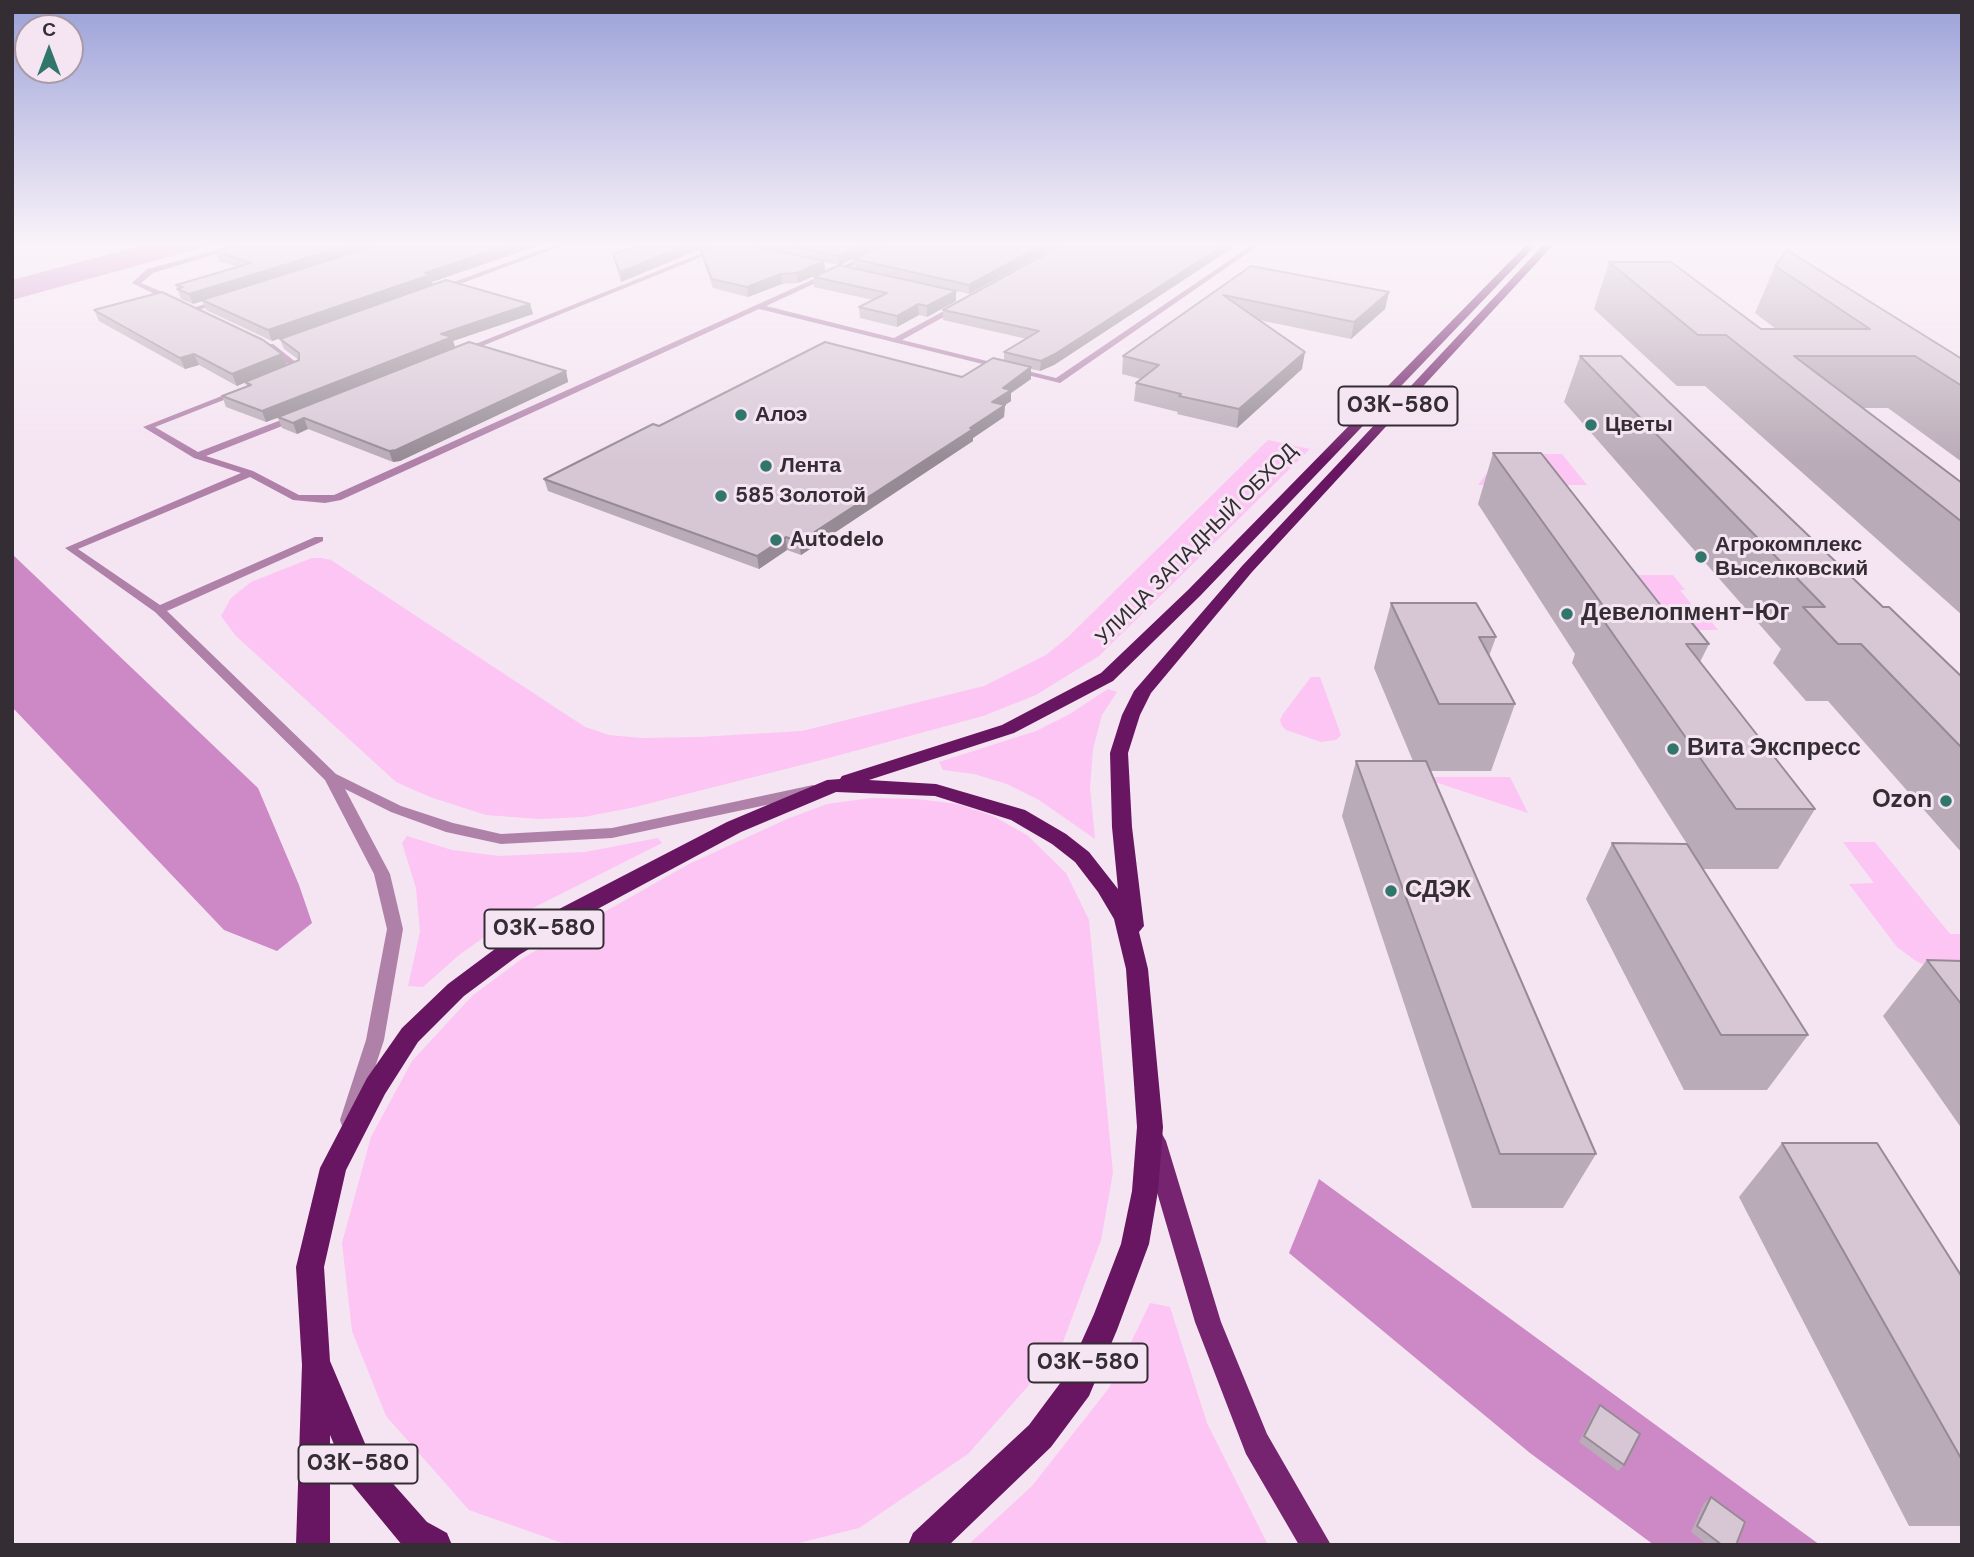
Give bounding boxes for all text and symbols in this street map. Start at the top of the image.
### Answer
north arrow [14,14,84,84]
text: С [42,17,56,42]
road number: 03К-580 [1338,386,1458,426]
place label: Алоэ [755,402,807,428]
marker: Алоэ [733,407,749,423]
place label: Цветы [1605,412,1673,438]
marker: Цветы [1583,417,1599,433]
street label: УЛИЦА ЗАПАДНЫЙ ОБХОД [1091,439,1303,651]
place label: Лента [780,453,841,479]
marker: Лента [758,458,774,474]
place label: 585 Золотой [735,483,866,509]
marker: 585 Золотой [713,488,729,504]
place label: Autodelo [790,527,884,553]
marker: Autodelo [768,532,784,548]
place label: Агрокомплекс Выселковский [1715,532,1868,582]
marker: Агрокомплекс Выселковский [1693,549,1709,565]
place label: Девелопмент-Юг [1581,600,1790,628]
marker: Девелопмент-Юг [1559,606,1575,622]
place label: Вита Экспресс [1687,735,1861,763]
marker: Вита Экспресс [1665,741,1681,757]
place label: Ozon [1872,787,1932,815]
marker: Ozon [1938,793,1954,809]
place label: СДЭК [1405,877,1471,905]
marker: СДЭК [1383,883,1399,899]
road number: 03К-580 [484,910,604,948]
road number: 03К-580 [1028,1344,1148,1382]
road number: 03К-580 [298,1444,418,1484]

